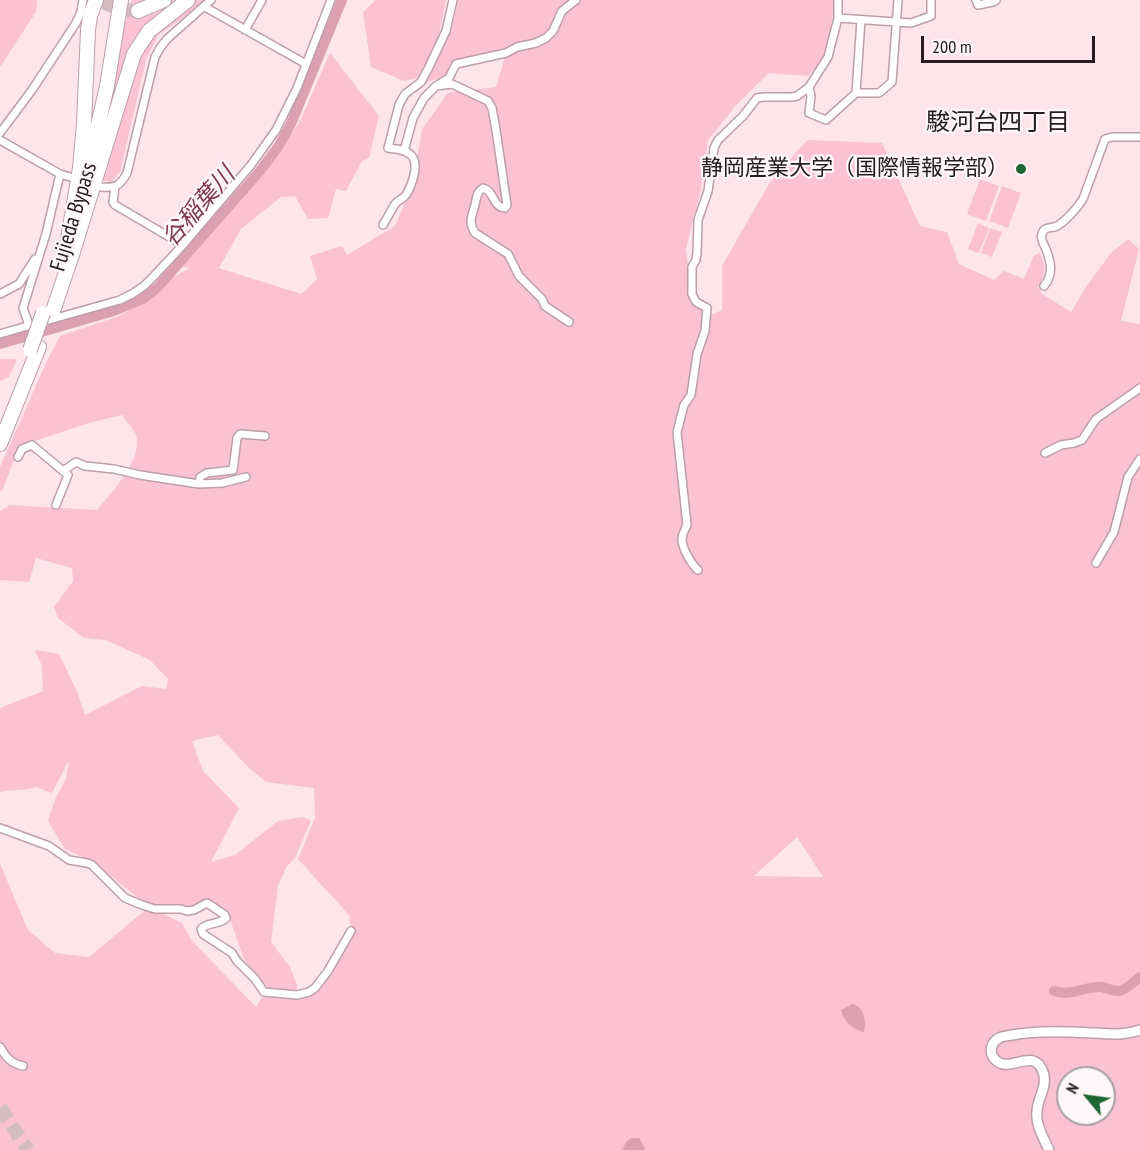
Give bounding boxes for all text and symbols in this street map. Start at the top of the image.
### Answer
scale bar [924,24,1098,62]
text: 200 m [932,35,972,58]
district label: 駿河台四丁目 [926,109,1070,137]
place label: 静岡産業大学（国際情報学部） [701,156,1009,182]
street label: Fujieda Bypass [45,160,103,274]
water label: 谷稲葉川 [157,161,241,253]
marker: 静岡産業大学（国際情報学部） [1014,162,1028,176]
north arrow [1056,1066,1116,1126]
text: N [1061,1080,1083,1097]

